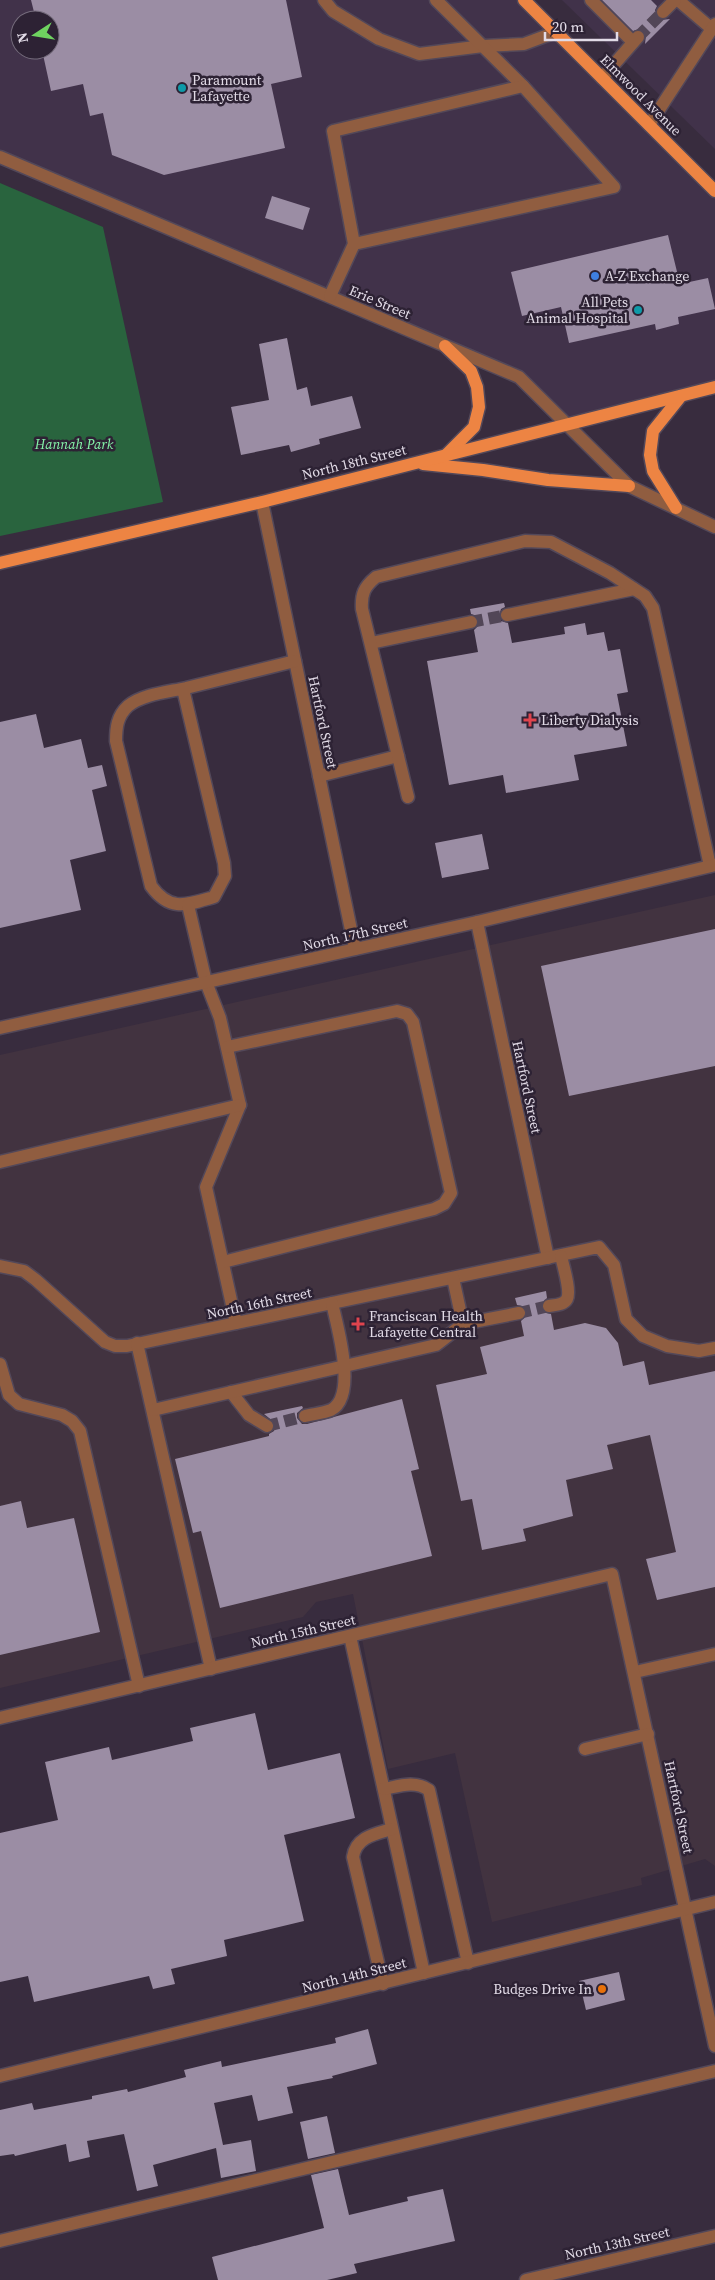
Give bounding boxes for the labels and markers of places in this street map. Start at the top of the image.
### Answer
place label: Paramount Lafayette [192,70,262,106]
marker: Paramount Lafayette [176,82,188,94]
place label: A-Z Exchange [605,266,690,286]
marker: A-Z Exchange [589,270,601,282]
place label: All Pets Animal Hospital [526,292,628,328]
marker: All Pets Animal Hospital [632,304,644,316]
place label: Liberty Dialysis [541,710,639,730]
marker: Liberty Dialysis [523,713,537,727]
place label: Franciscan Health Lafayette Central [369,1306,483,1342]
marker: Franciscan Health Lafayette Central [351,1317,365,1331]
place label: Budges Drive In [493,1979,593,1999]
marker: Budges Drive In [596,1983,608,1995]

